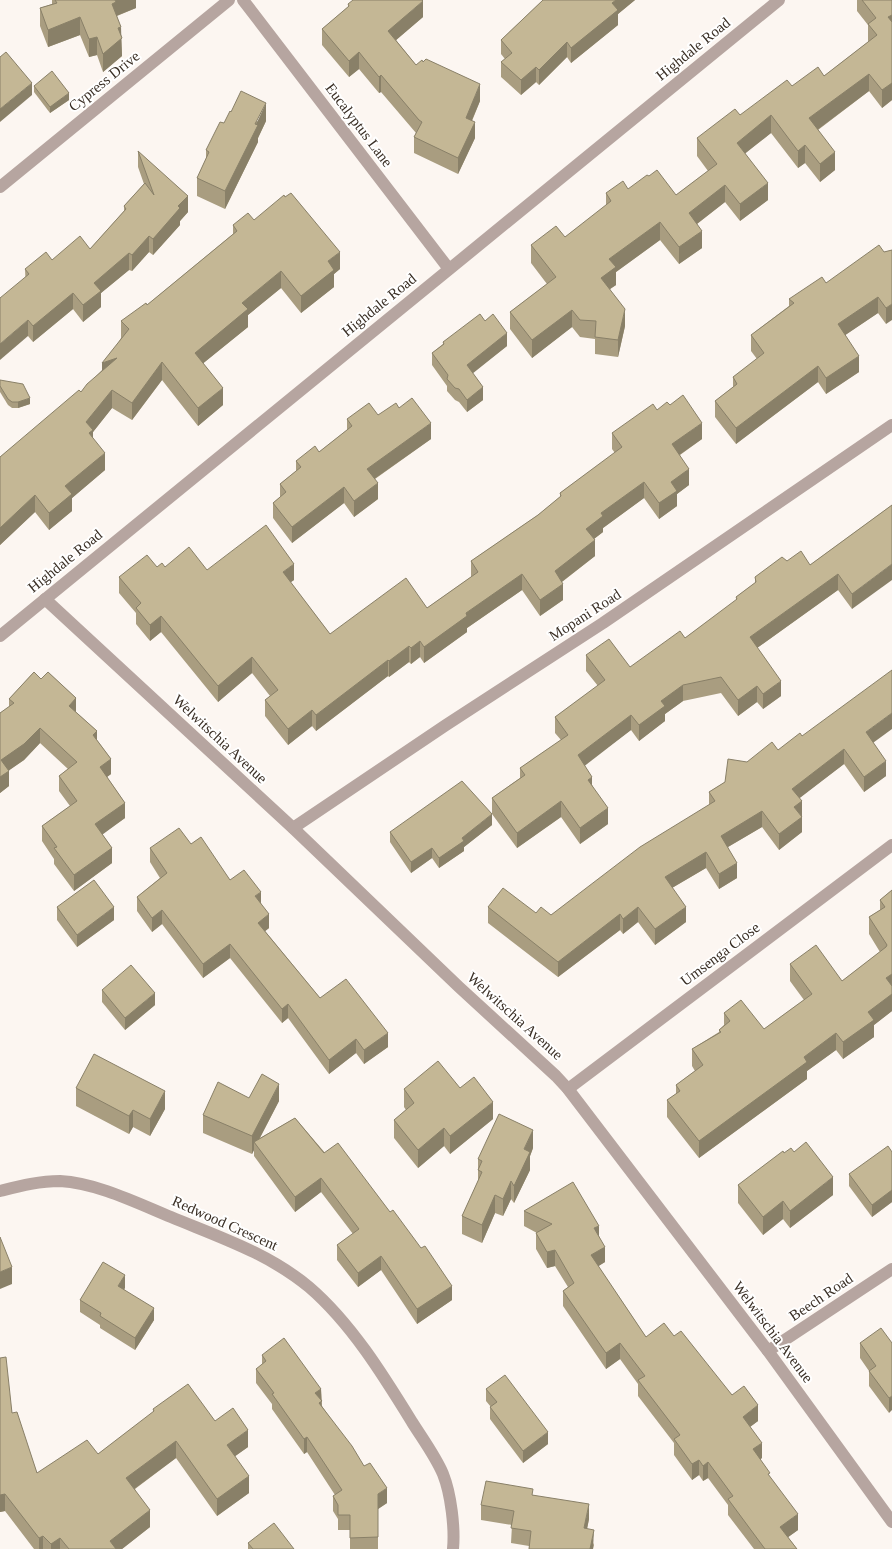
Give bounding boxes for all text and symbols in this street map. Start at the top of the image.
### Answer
street label: Highdale Road [653,14,734,84]
street label: Cypress Drive [65,47,143,114]
street label: Eucalyptus Lane [322,80,396,170]
street label: Highdale Road [339,270,420,340]
street label: Highdale Road [25,526,106,596]
street label: Mopani Road [546,586,624,644]
street label: Welwitschia Avenue [170,691,270,787]
street label: Umsenga Close [677,919,763,989]
street label: Welwitschia Avenue [464,969,566,1063]
street label: Redwood Crescent [170,1193,281,1254]
street label: Beech Road [786,1270,856,1324]
street label: Welwitschia Avenue [730,1278,816,1386]

